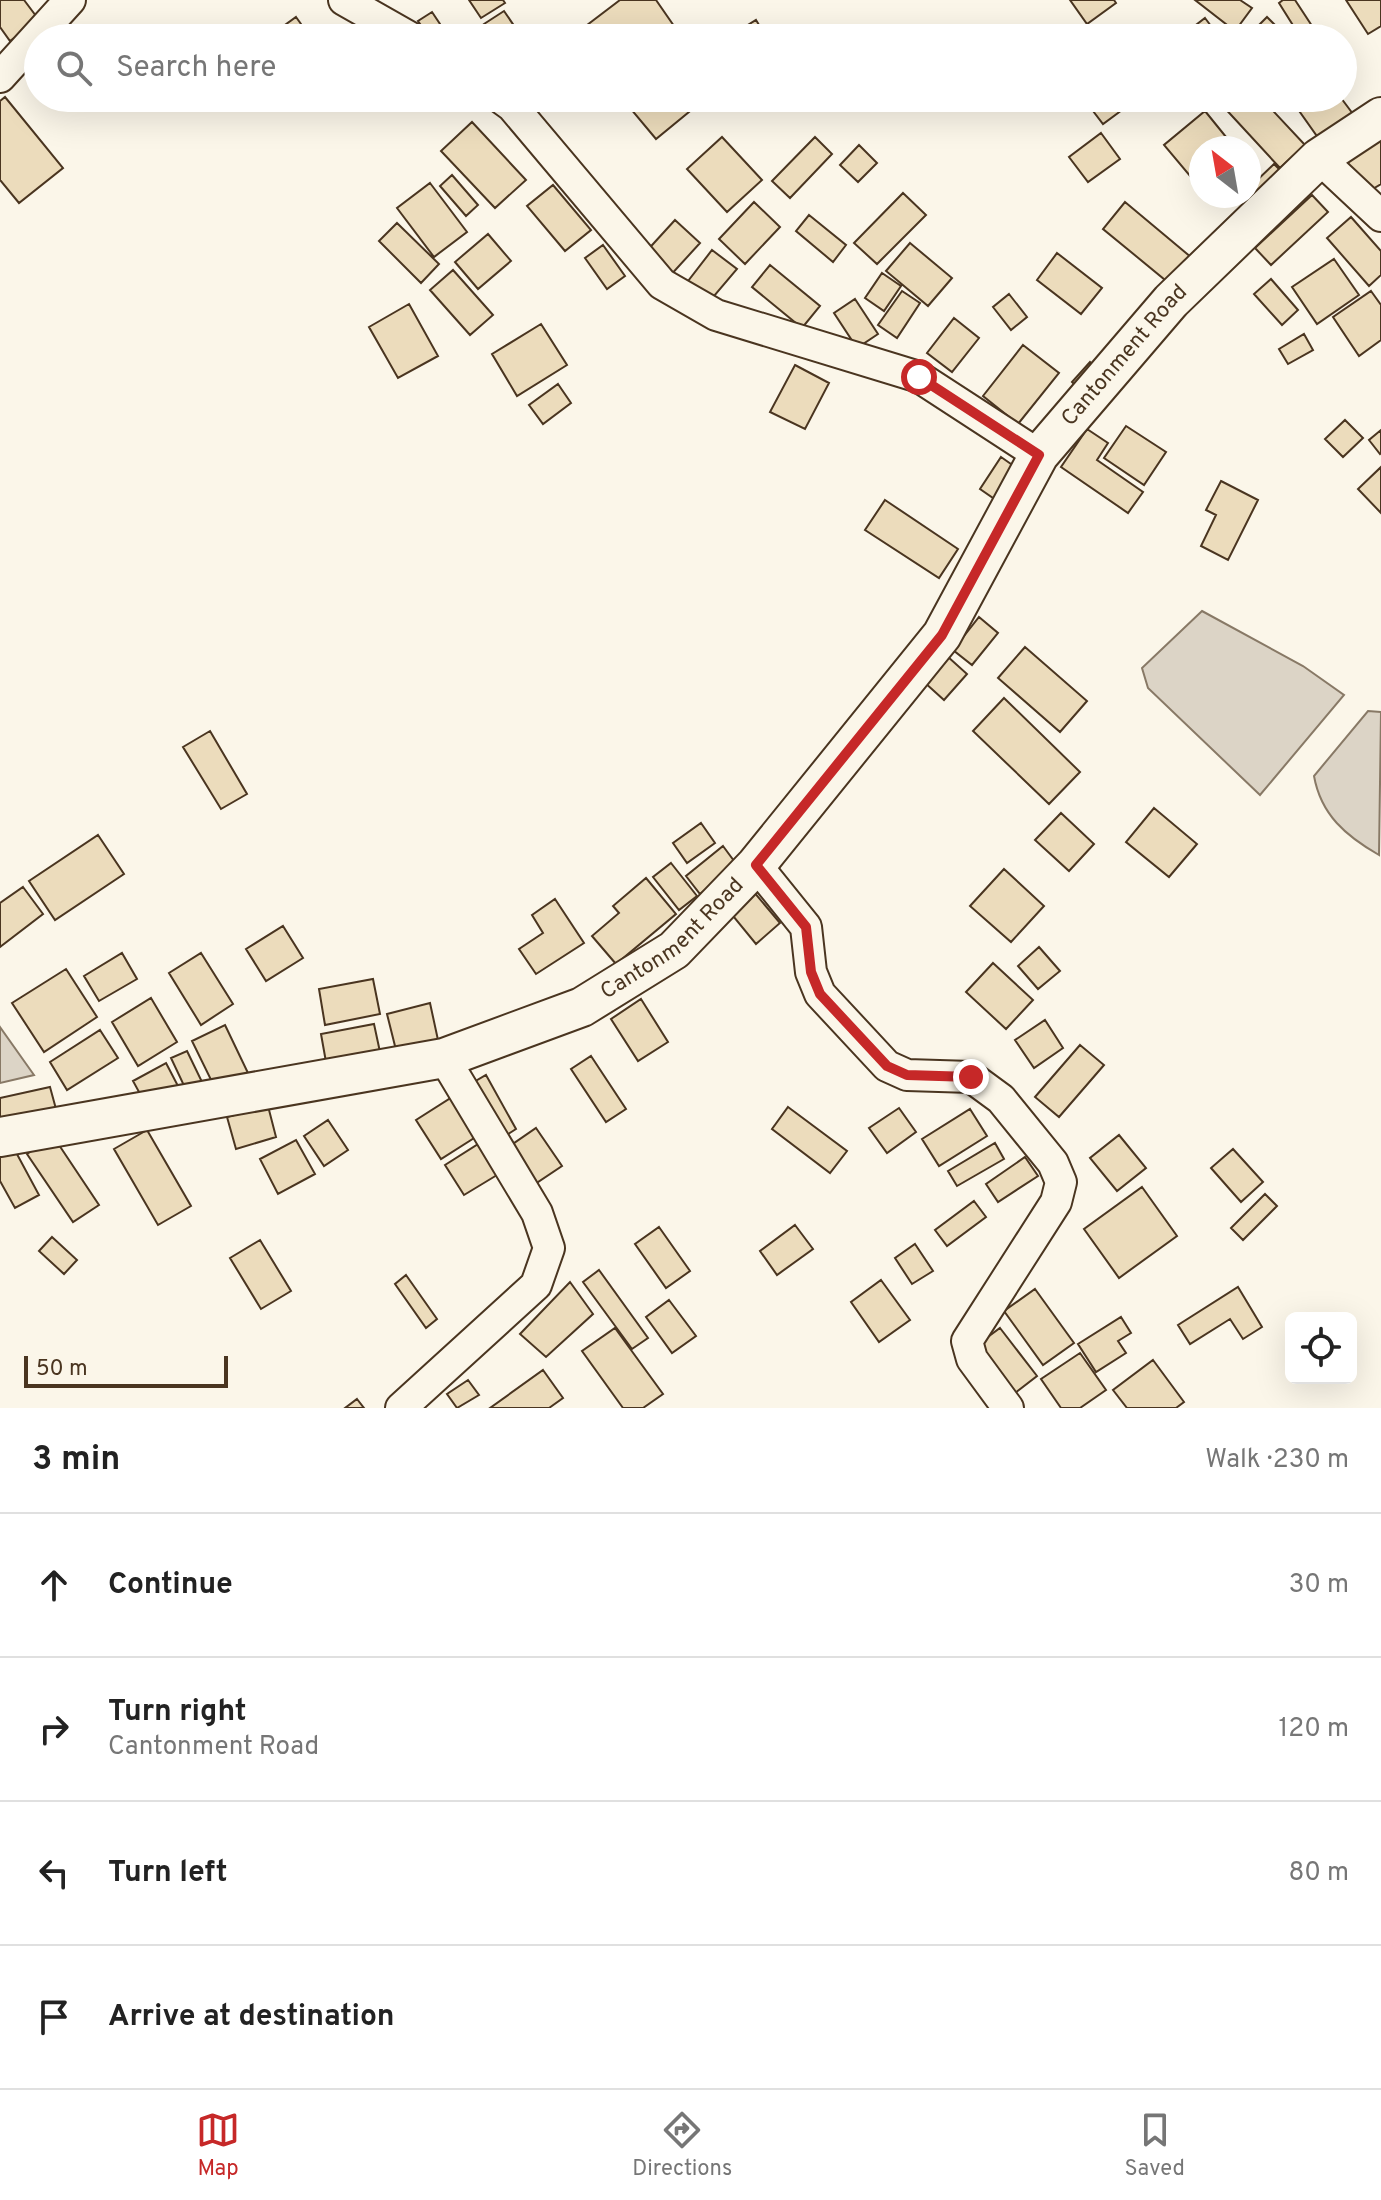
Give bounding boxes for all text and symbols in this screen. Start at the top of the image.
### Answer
search box [24,24,1357,112]
icon: search [52,46,96,90]
text: Search here [116,50,276,87]
north arrow [1189,136,1261,208]
street label: Cantonment Road [1056,279,1193,432]
route start [901,359,937,395]
street label: Cantonment Road [596,872,750,1006]
route end [953,1059,989,1095]
map controls [1285,1312,1357,1384]
button: locate [1285,1312,1357,1384]
scale bar [24,1352,228,1388]
text: 50 m [36,1356,88,1383]
text: 3 min [32,1439,120,1482]
text: Walk · 230 m [1205,1444,1349,1477]
icon: ahead [32,1563,76,1607]
text: Continue [108,1567,233,1604]
text: 30 m [1289,1569,1349,1602]
text: Turn right [108,1694,246,1731]
icon: right [32,1707,76,1751]
text: 120 m [1279,1713,1349,1746]
text: Cantonment Road [108,1731,319,1764]
icon: left [32,1851,76,1895]
text: Turn left [108,1855,228,1892]
text: 80 m [1289,1857,1349,1890]
icon: arrive [32,1995,76,2039]
text: Arrive at destination [108,1999,394,2036]
tab: Map [196,2108,240,2183]
tab: Directions [632,2108,732,2183]
tab: Saved [1124,2108,1185,2183]

